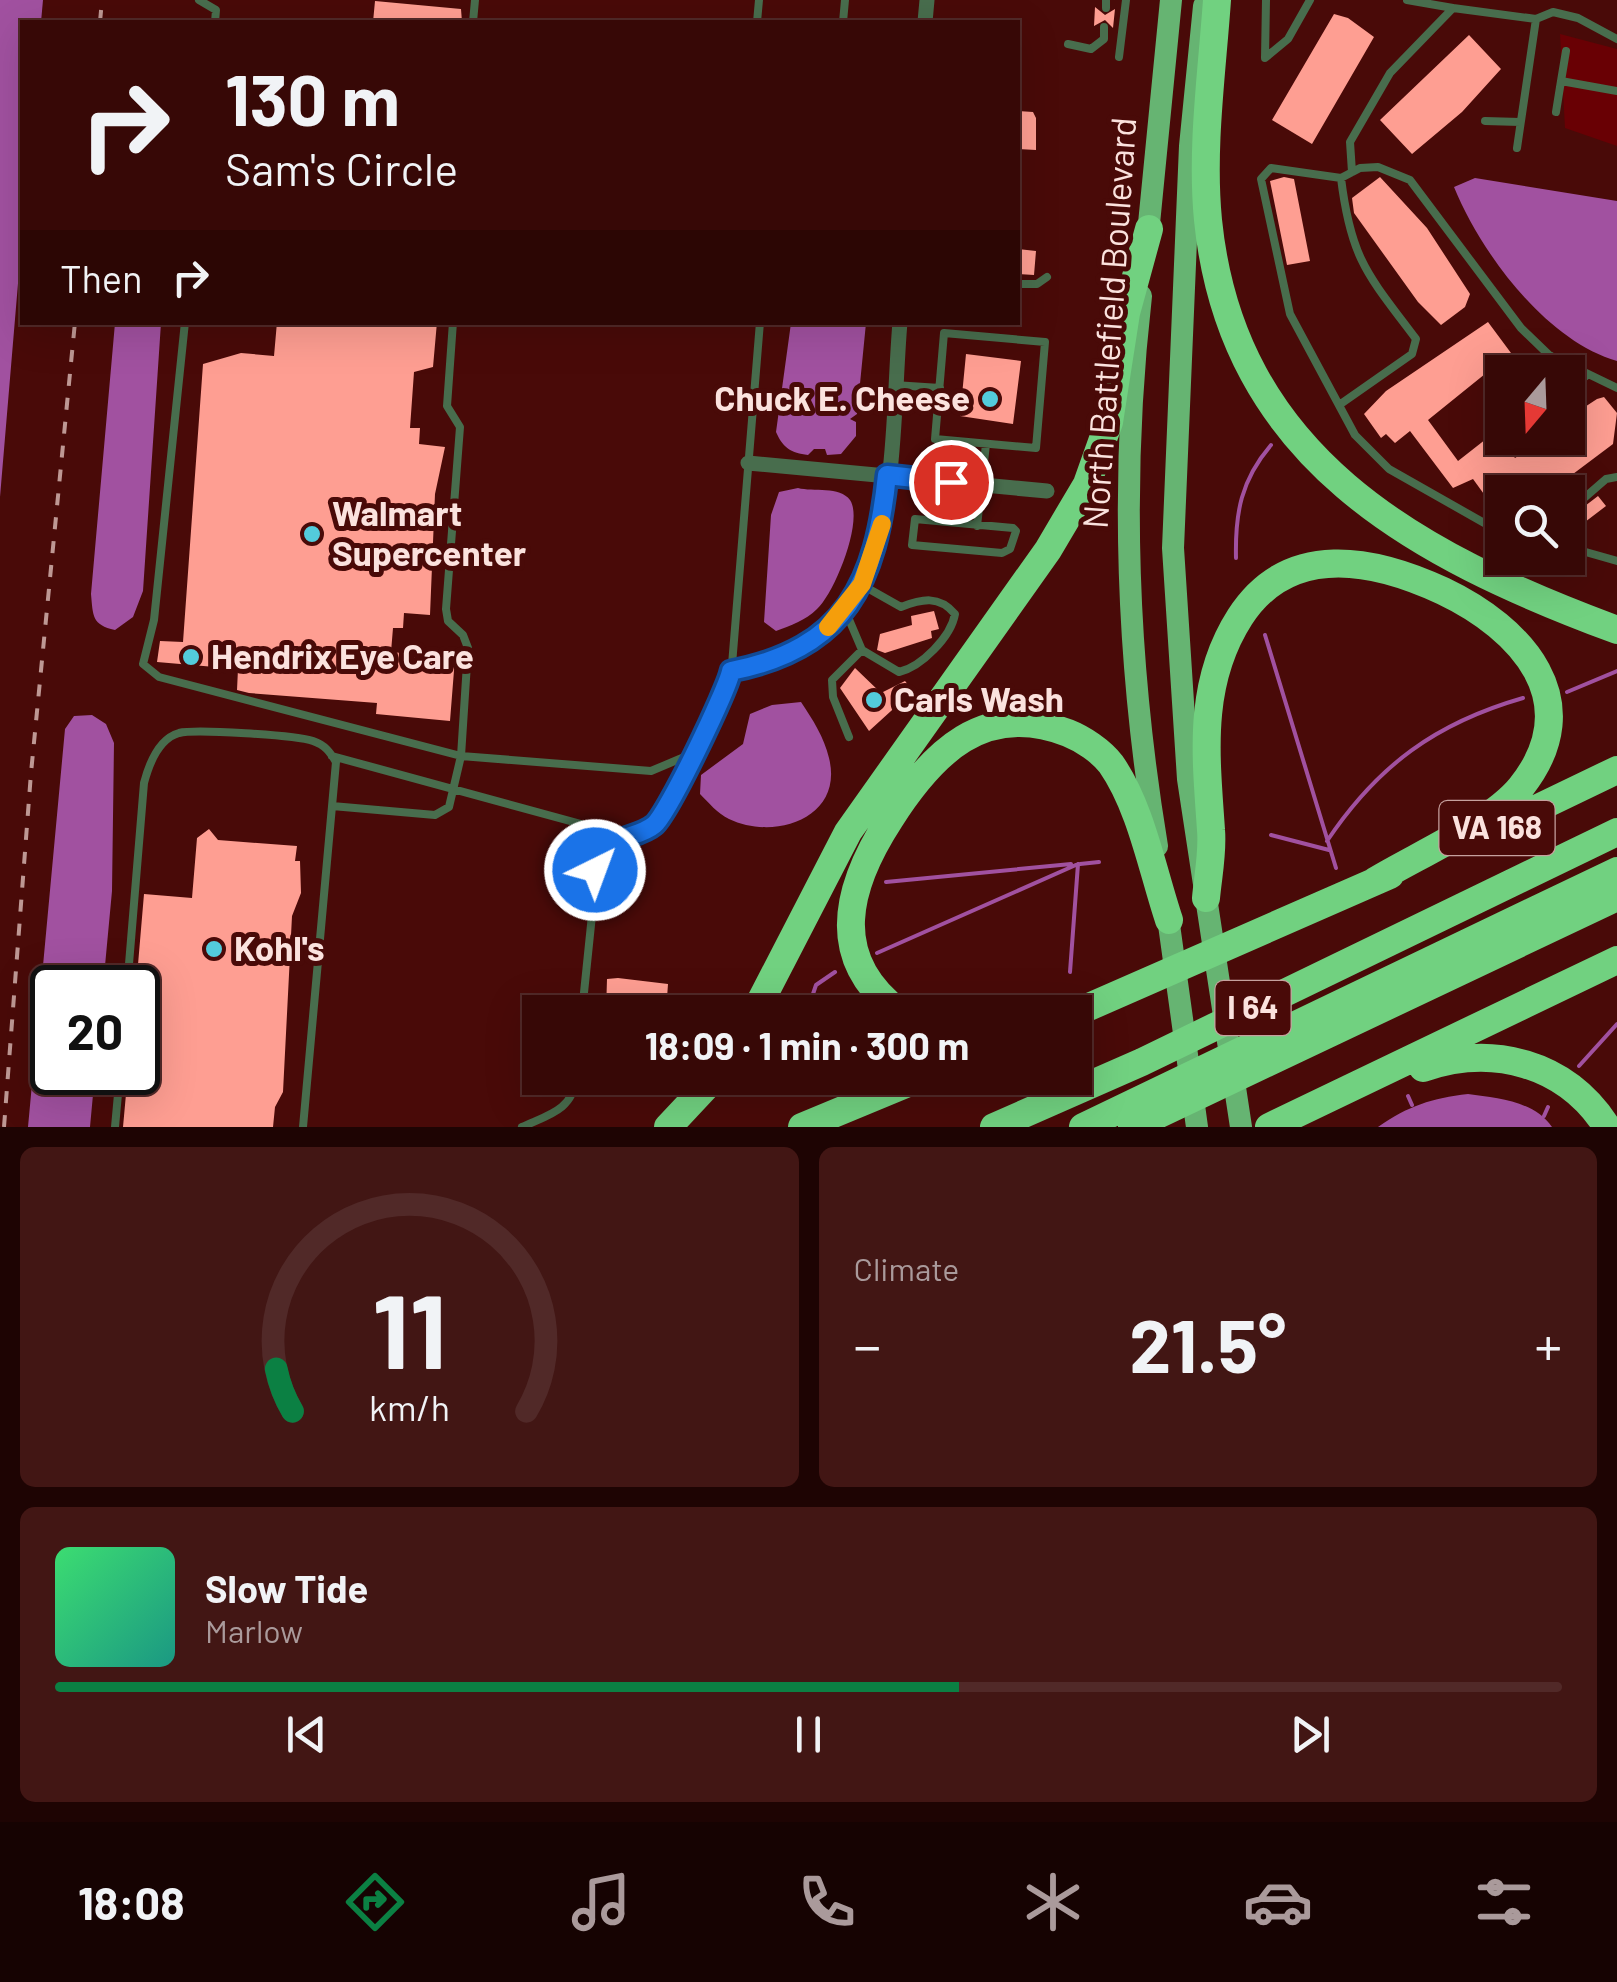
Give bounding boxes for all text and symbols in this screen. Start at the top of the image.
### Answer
text: 130 m [225,56,400,140]
icon: right [60,60,190,190]
street label: North Battlefield Boulevard [1073,116,1143,530]
text: Sam's Circle [225,141,458,195]
icon: right [163,250,218,305]
text: Then [60,255,143,301]
north arrow [1485,355,1585,455]
map controls [1485,355,1585,575]
place label: Chuck E. Cheese [714,376,970,418]
marker: Chuck E. Cheese [979,388,1001,410]
pin [909,440,994,525]
icon: arrive [924,455,979,510]
button: search [1485,475,1585,575]
place label: Walmart Supercenter [332,491,527,573]
marker: Walmart Supercenter [301,523,323,545]
place label: Hendrix Eye Care [211,634,474,676]
marker: Hendrix Eye Care [180,646,202,668]
place label: Carls Wash [894,677,1064,719]
marker: Carls Wash [863,689,885,711]
road number: VA 168 [1440,801,1554,855]
position arrow [543,818,647,922]
place label: Kohl's [234,926,324,968]
marker: Kohl's [203,938,225,960]
speed limit sign: 20 [30,965,160,1095]
road number: I 64 [1216,981,1290,1035]
text: 18:09 · 1 min · 300 m [645,1022,969,1068]
text: Climate [854,1249,959,1287]
text: 11 [372,1265,446,1390]
text: 21.5° [1129,1298,1286,1388]
text: − [854,1311,881,1377]
text: + [1534,1311,1562,1377]
text: km/h [369,1385,450,1428]
text: Slow Tide [205,1565,368,1611]
text: Marlow [205,1611,303,1649]
icon: previous [279,1707,334,1762]
icon: pause [781,1707,836,1762]
icon: next [1283,1707,1338,1762]
icon: directions [340,1867,410,1937]
icon: music [566,1867,636,1937]
icon: phone [792,1867,862,1937]
icon: climate [1018,1867,1088,1937]
icon: car [1243,1867,1313,1937]
icon: filters [1469,1867,1539,1937]
text: 18:08 [78,1875,185,1929]

